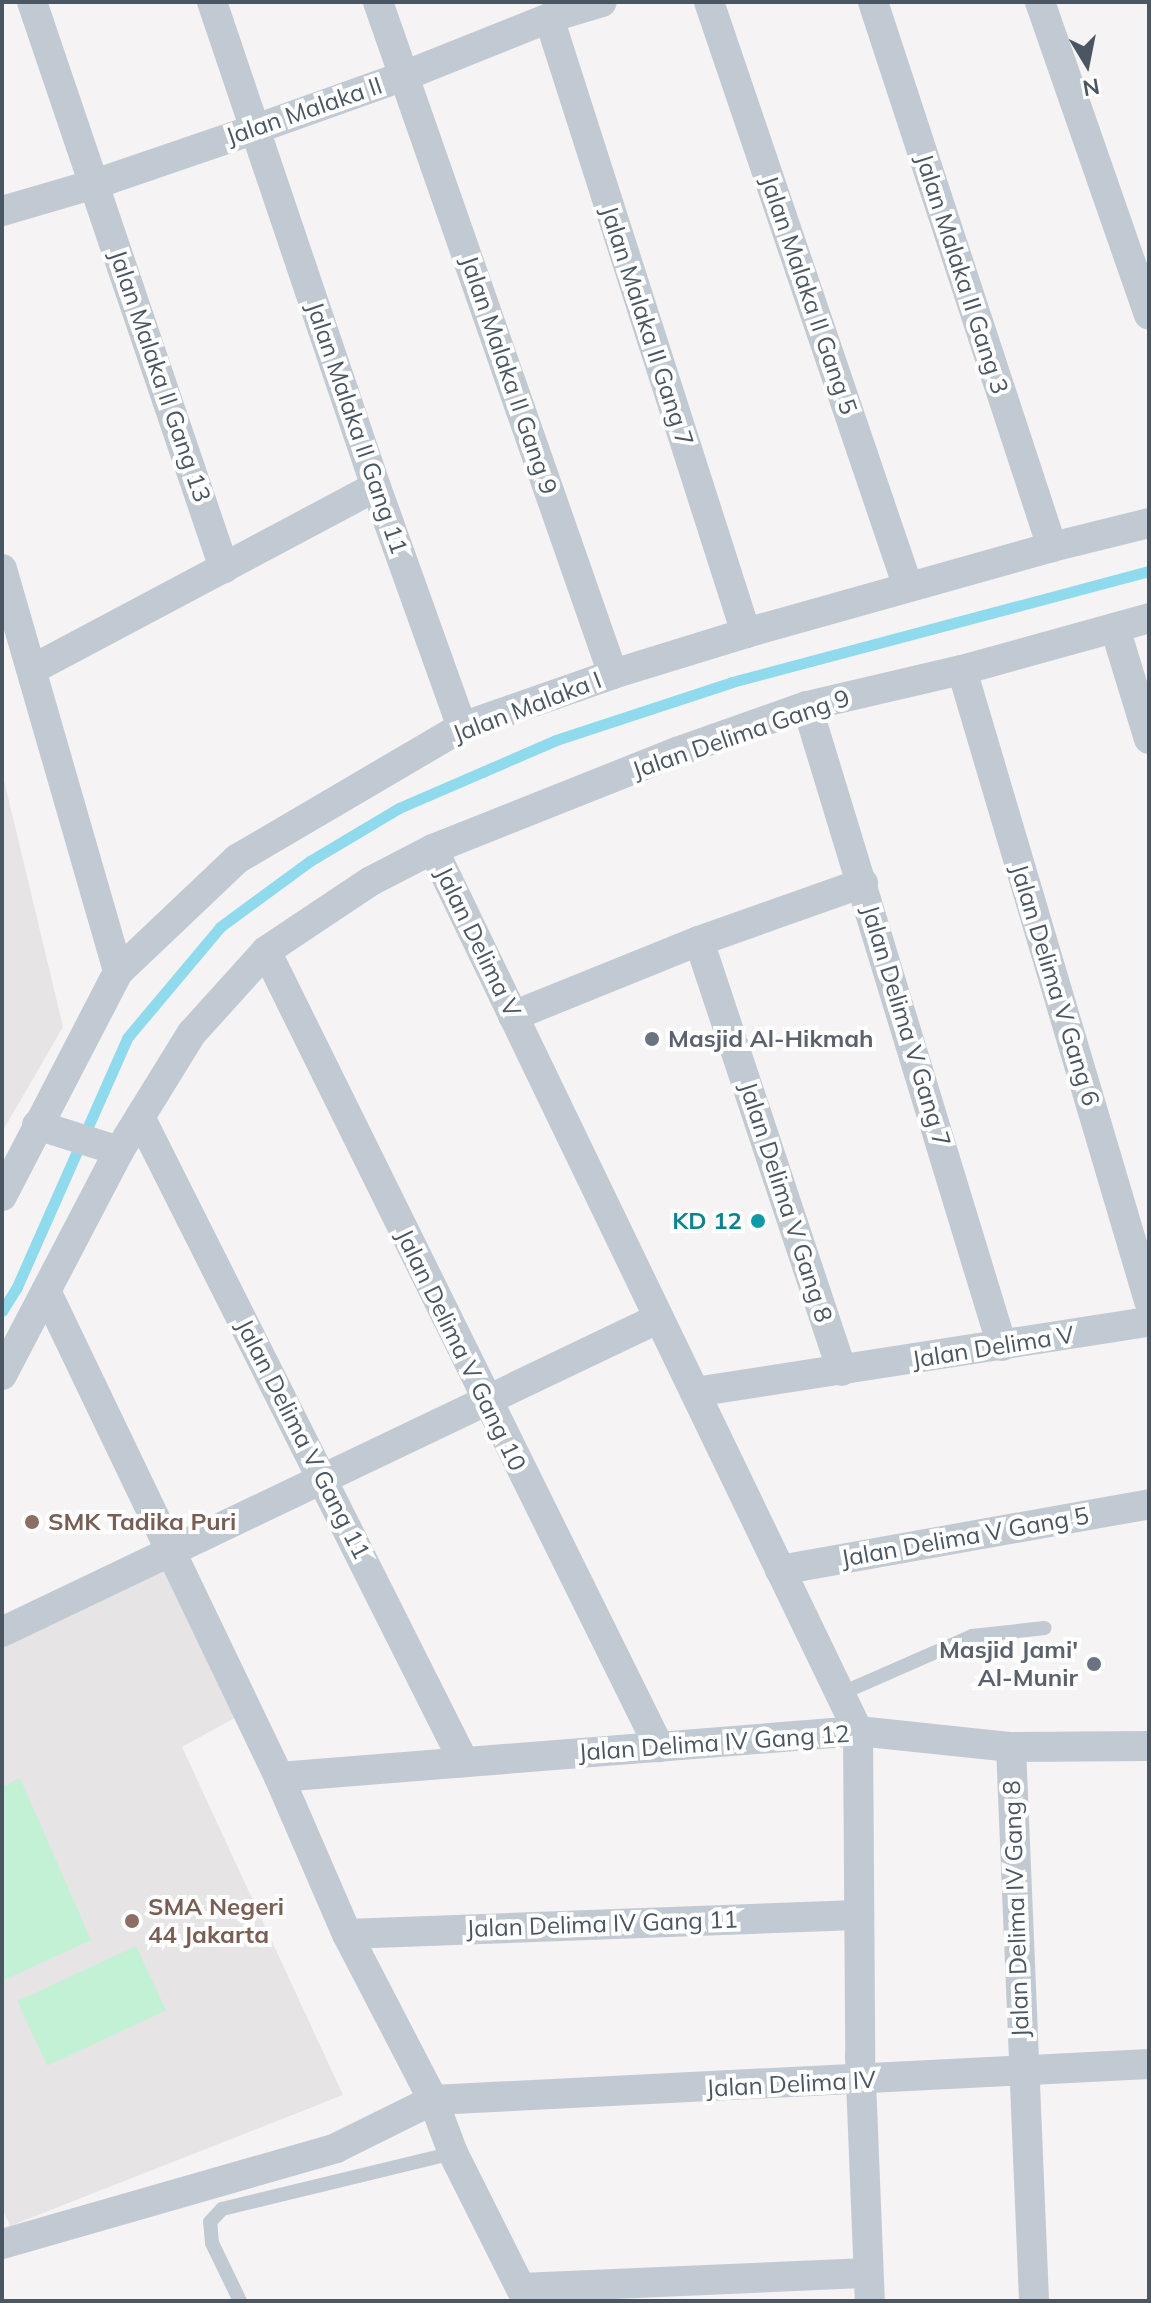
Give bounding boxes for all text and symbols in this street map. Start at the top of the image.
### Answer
north arrow [1047,24,1127,104]
street label: Jalan Malaka II [222,71,386,151]
text: N [1081,72,1102,103]
street label: Jalan Malaka II Gang 3 [910,150,1014,398]
street label: Jalan Malaka II Gang 5 [755,172,863,418]
street label: Jalan Malaka II Gang 7 [595,202,699,450]
street label: Jalan Malaka II Gang 13 [103,246,217,506]
street label: Jalan Malaka II Gang 9 [455,252,563,498]
street label: Jalan Malaka II Gang 11 [300,298,414,558]
street label: Jalan Malaka I [449,665,605,749]
street label: Jalan Delima Gang 9 [629,683,853,785]
street label: Jalan Delima V Gang 6 [1005,861,1105,1109]
street label: Jalan Delima V [429,862,527,1022]
street label: Jalan Delima V Gang 7 [856,902,956,1150]
place label: Masjid Al-Hikmah [668,1025,874,1053]
marker: Masjid Al-Hikmah [643,1030,661,1048]
street label: Jalan Delima V Gang 8 [734,1078,838,1326]
place label: KD 12 [672,1207,742,1235]
marker: KD 12 [749,1212,767,1230]
street label: Jalan Delima V Gang 10 [390,1224,532,1476]
street label: Jalan Delima V Gang 11 [230,1314,376,1564]
street label: Jalan Delima V [910,1320,1076,1374]
street label: Jalan Delima V Gang 5 [839,1501,1091,1573]
place label: SMK Tadika Puri [48,1508,236,1536]
marker: SMK Tadika Puri [23,1513,41,1531]
place label: Masjid Jami' Al-Munir [939,1636,1078,1692]
marker: Masjid Jami' Al-Munir [1085,1655,1103,1673]
street label: Jalan Delima IV Gang 12 [577,1719,851,1767]
street label: Jalan Delima IV Gang 8 [997,1780,1035,2038]
place label: SMA Negeri 44 Jakarta [148,1893,284,1949]
street label: Jalan Delima IV Gang 11 [466,1905,738,1943]
marker: SMA Negeri 44 Jakarta [123,1912,141,1930]
street label: Jalan Delima IV [705,2065,877,2103]

